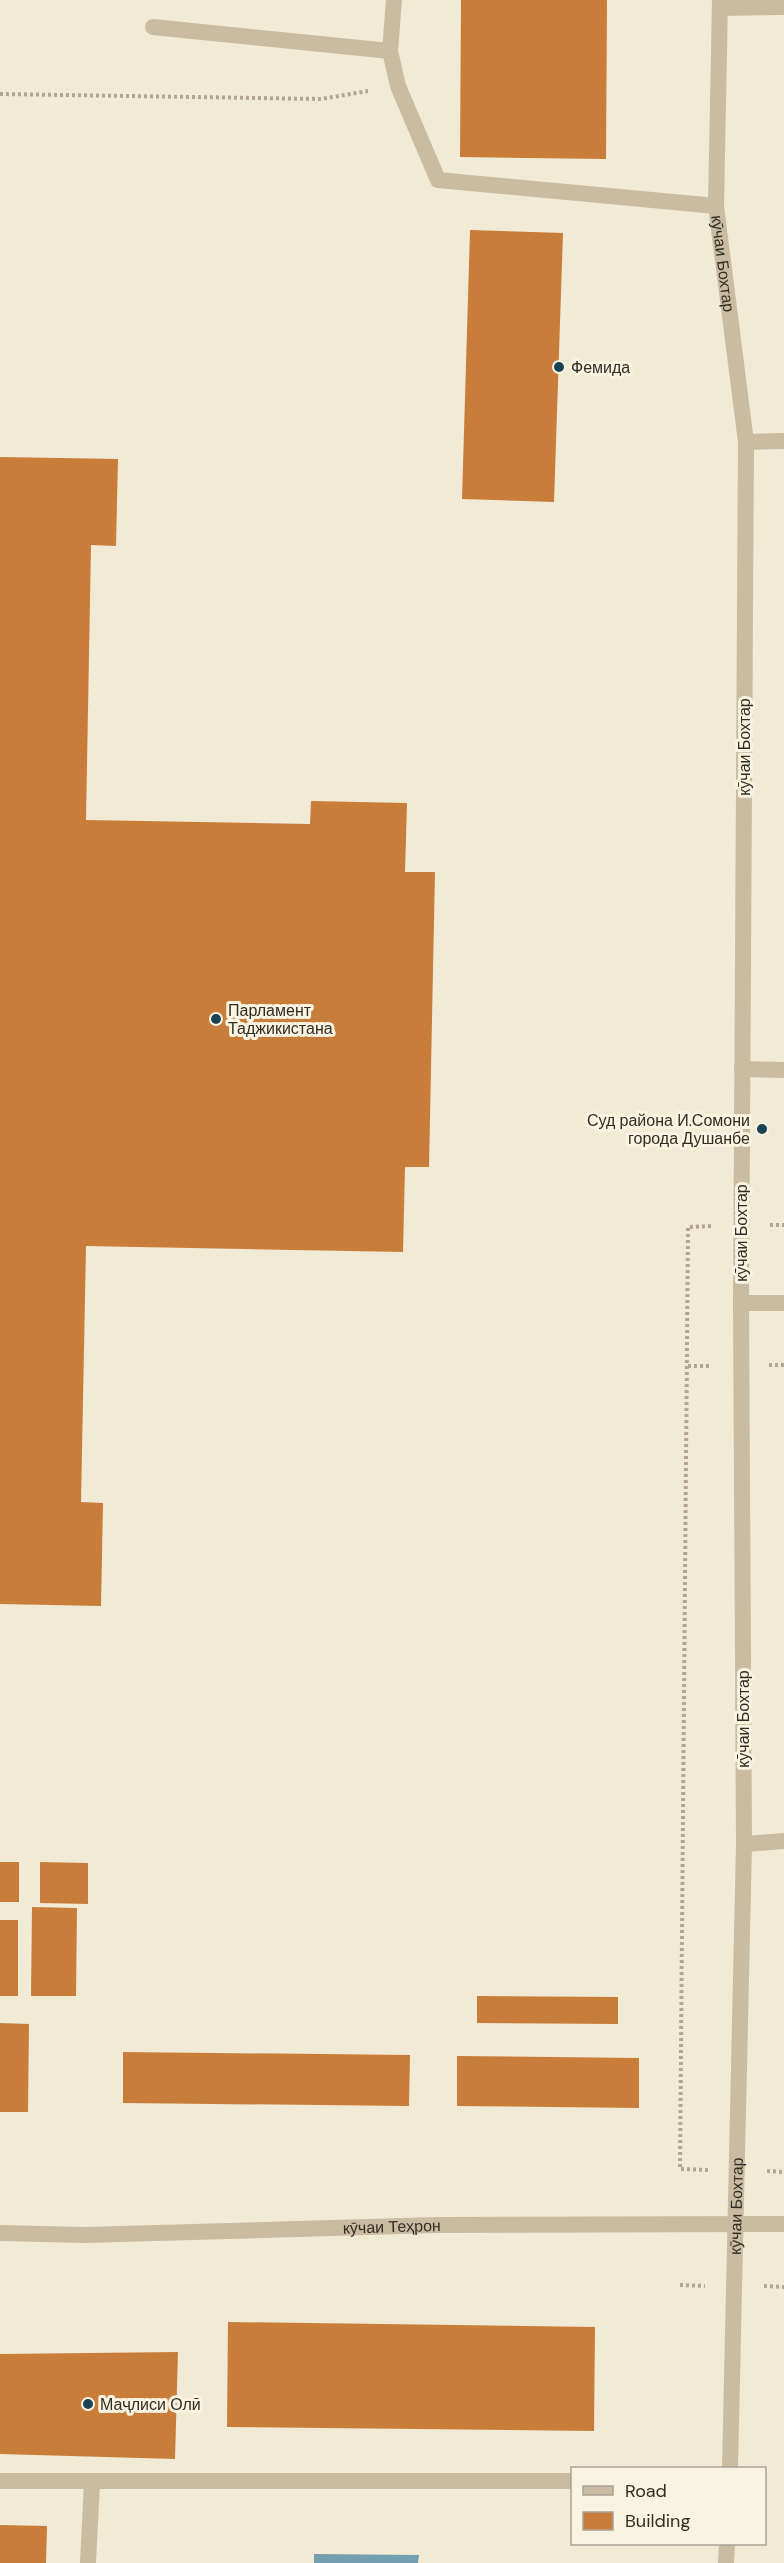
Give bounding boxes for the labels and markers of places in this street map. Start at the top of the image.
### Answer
place label: Фемида [571,357,630,378]
marker: Фемида [552,360,566,374]
place label: Парламент Таджикистана [228,1000,333,1039]
marker: Парламент Таджикистана [209,1012,223,1026]
place label: Суд района И.Сомони города Душанбе [587,1110,750,1149]
marker: Суд района И.Сомони города Душанбе [755,1122,769,1136]
place label: Маҷлиси Олӣ [100,2394,201,2415]
marker: Маҷлиси Олӣ [81,2397,95,2411]

